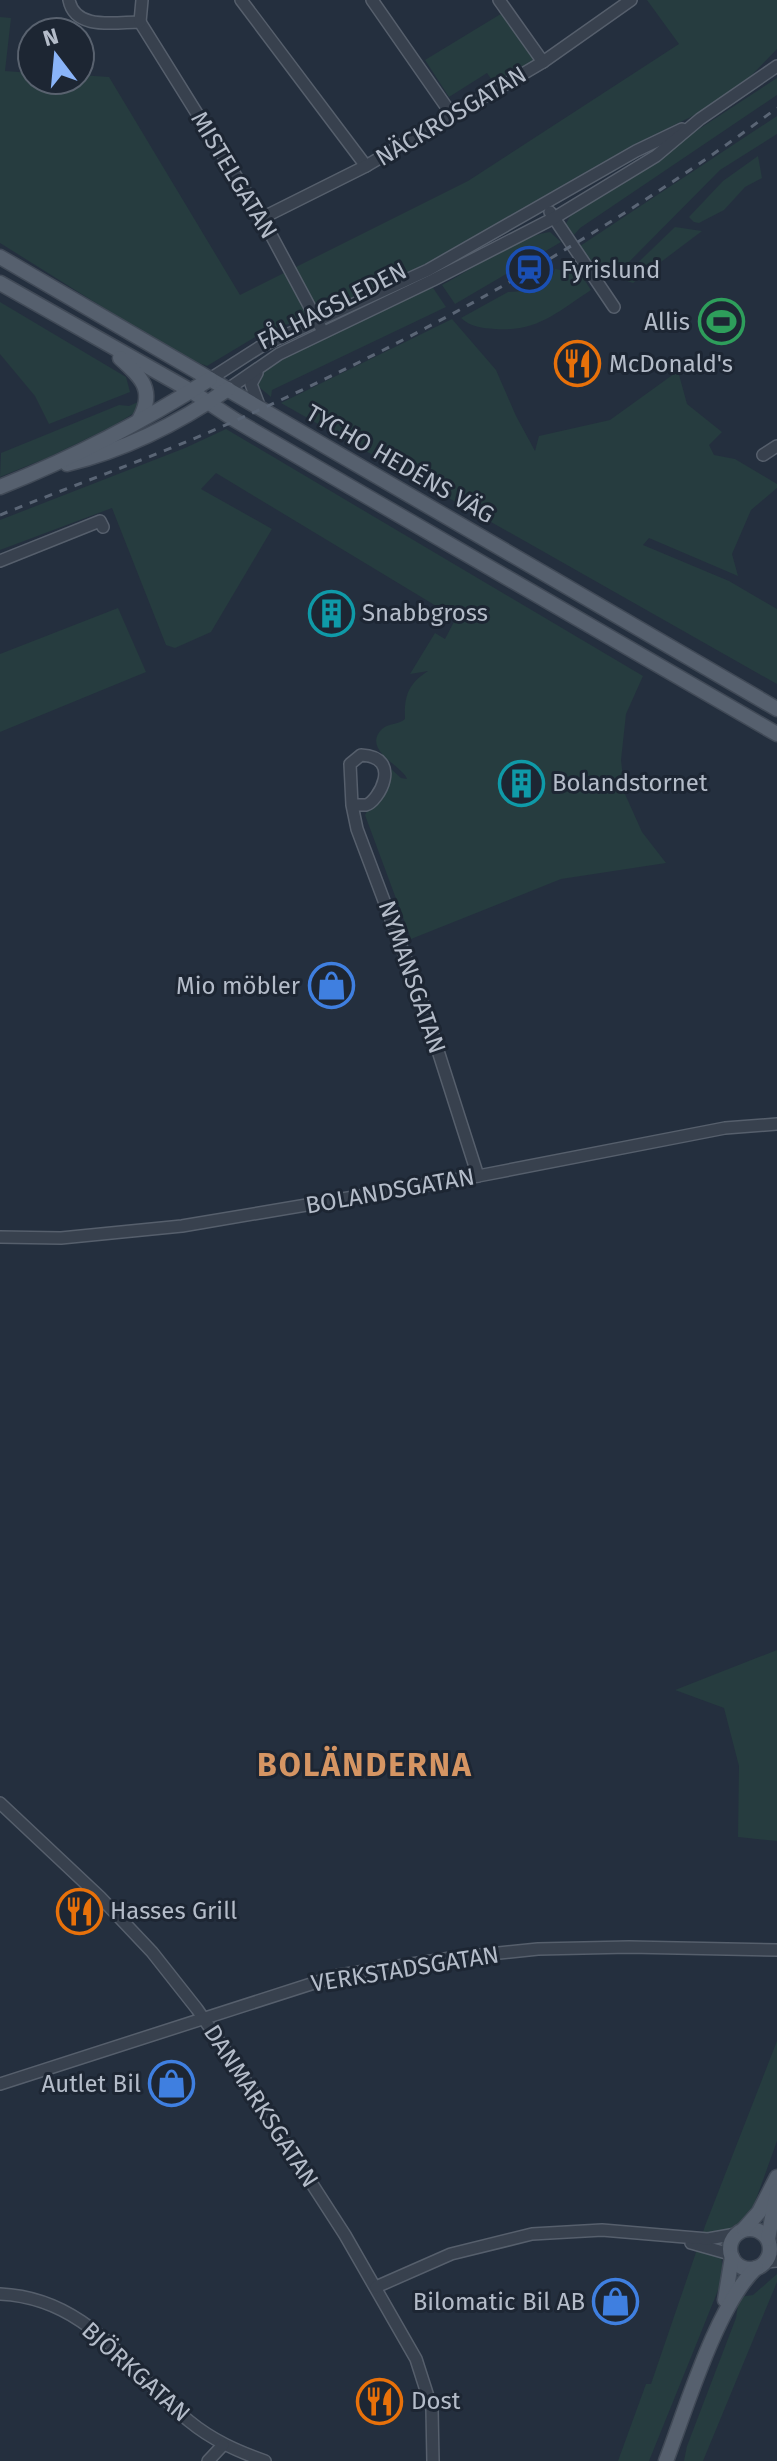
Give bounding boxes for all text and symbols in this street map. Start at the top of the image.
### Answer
north arrow [16,16,96,96]
text: N [40,22,61,52]
street label: NÄCKROSGATAN [371,60,531,172]
street label: MISTELGATAN [185,106,283,244]
station icon: Fyrislund [506,246,554,294]
street label: FÅLHAGSLEDEN [252,255,411,356]
place label: Fyrislund [561,256,660,284]
sports icon: Allis [697,298,745,346]
place label: Allis [644,308,690,336]
restaurant icon: McDonald's [554,340,602,388]
place label: McDonald's [609,350,733,378]
street label: TYCHO HEDÉNS VÄG [301,398,500,529]
building icon: Snabbgross [307,589,355,637]
place label: Snabbgross [362,599,488,627]
building icon: Bolandstornet [497,759,545,807]
place label: Bolandstornet [552,769,708,797]
street label: NYMANSGATAN [373,897,451,1057]
shop icon: Mio möbler [307,962,355,1010]
place label: Mio möbler [176,972,301,1000]
street label: BOLANDSGATAN [303,1162,477,1220]
district label: BOLÄNDERNA [257,1745,473,1784]
restaurant icon: Hasses Grill [55,1887,103,1935]
place label: Hasses Grill [110,1897,237,1925]
street label: VERKSTADSGATAN [309,1940,501,1998]
street label: DANMARKSGATAN [198,2019,324,2193]
shop icon: Autlet Bil [148,2060,196,2108]
place label: Autlet Bil [41,2070,141,2098]
shop icon: Bilomatic Bil AB [592,2278,640,2326]
place label: Bilomatic Bil AB [413,2288,585,2316]
street label: BJÖRKGATAN [76,2316,196,2428]
restaurant icon: Dost [356,2377,404,2425]
place label: Dost [411,2387,461,2415]

